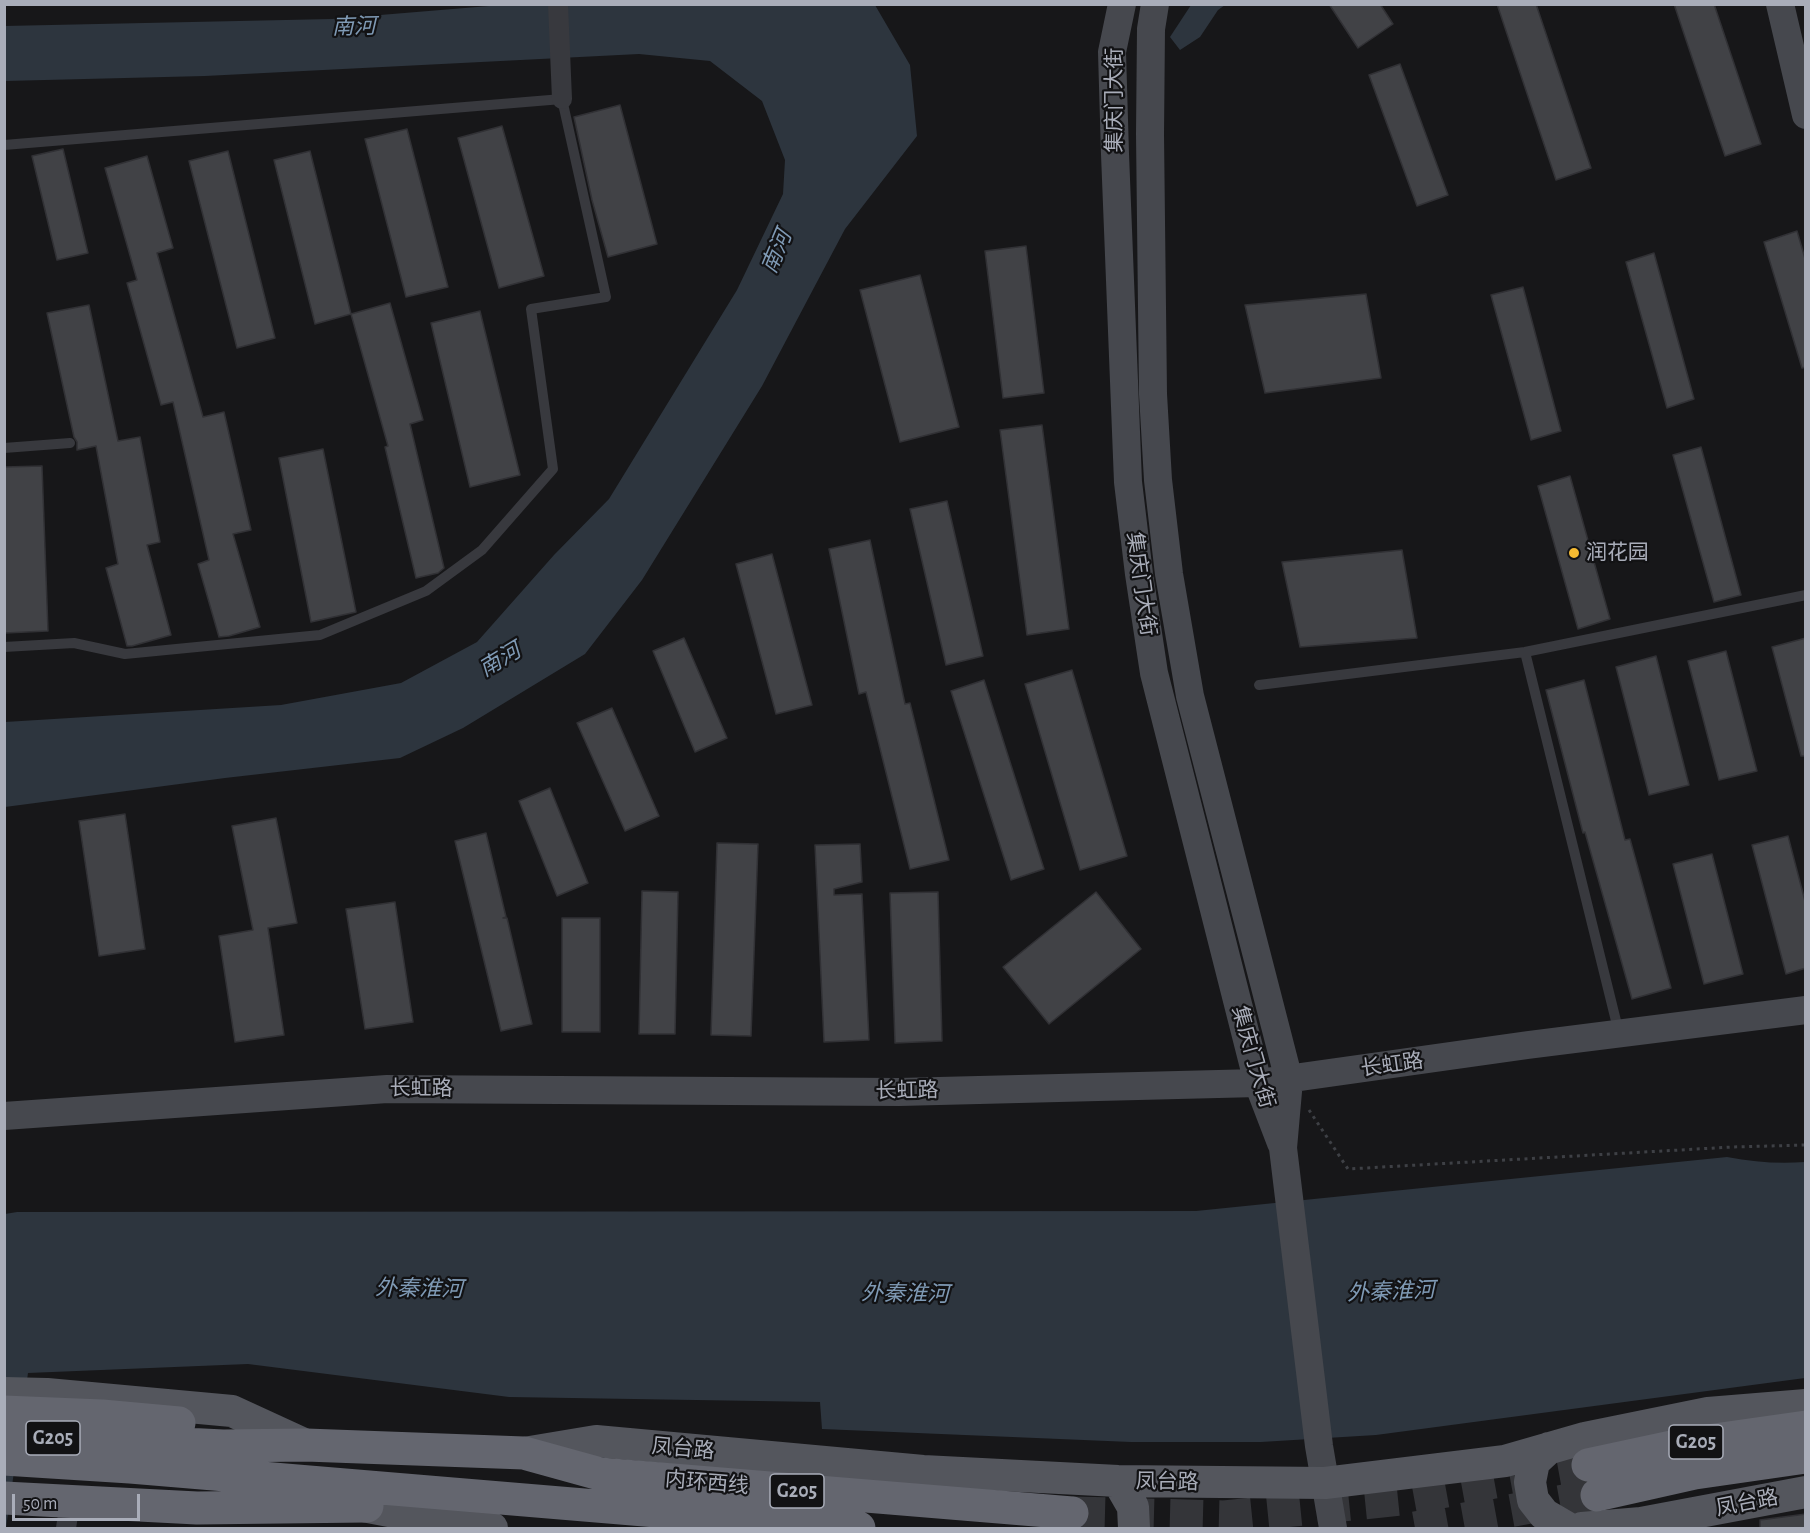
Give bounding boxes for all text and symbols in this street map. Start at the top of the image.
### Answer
water label: 南河 [332,13,376,41]
street label: 集庆门大街 [1102,48,1128,152]
water label: 南河 [756,227,798,277]
street label: 集庆门大街 [1121,530,1161,638]
place label: 润花园 [1586,540,1649,566]
marker: 润花园 [1567,546,1581,560]
water label: 南河 [474,637,526,683]
street label: 集庆门大街 [1226,1003,1280,1111]
street label: 长虹路 [1359,1048,1425,1082]
street label: 长虹路 [390,1076,452,1102]
street label: 长虹路 [875,1078,939,1104]
water label: 外秦淮河 [375,1275,463,1303]
water label: 外秦淮河 [1347,1277,1435,1307]
water label: 外秦淮河 [861,1280,949,1308]
road number: G205 [26,1421,80,1455]
road number: G205 [1669,1425,1723,1459]
street label: 凤台路 [651,1434,715,1464]
street label: 内环西线 [664,1467,750,1499]
street label: 凤台路 [1135,1469,1199,1495]
road number: G205 [770,1474,824,1508]
scale bar [15,1482,142,1520]
street label: 凤台路 [1714,1485,1780,1521]
text: 50 m [23,1495,57,1513]

